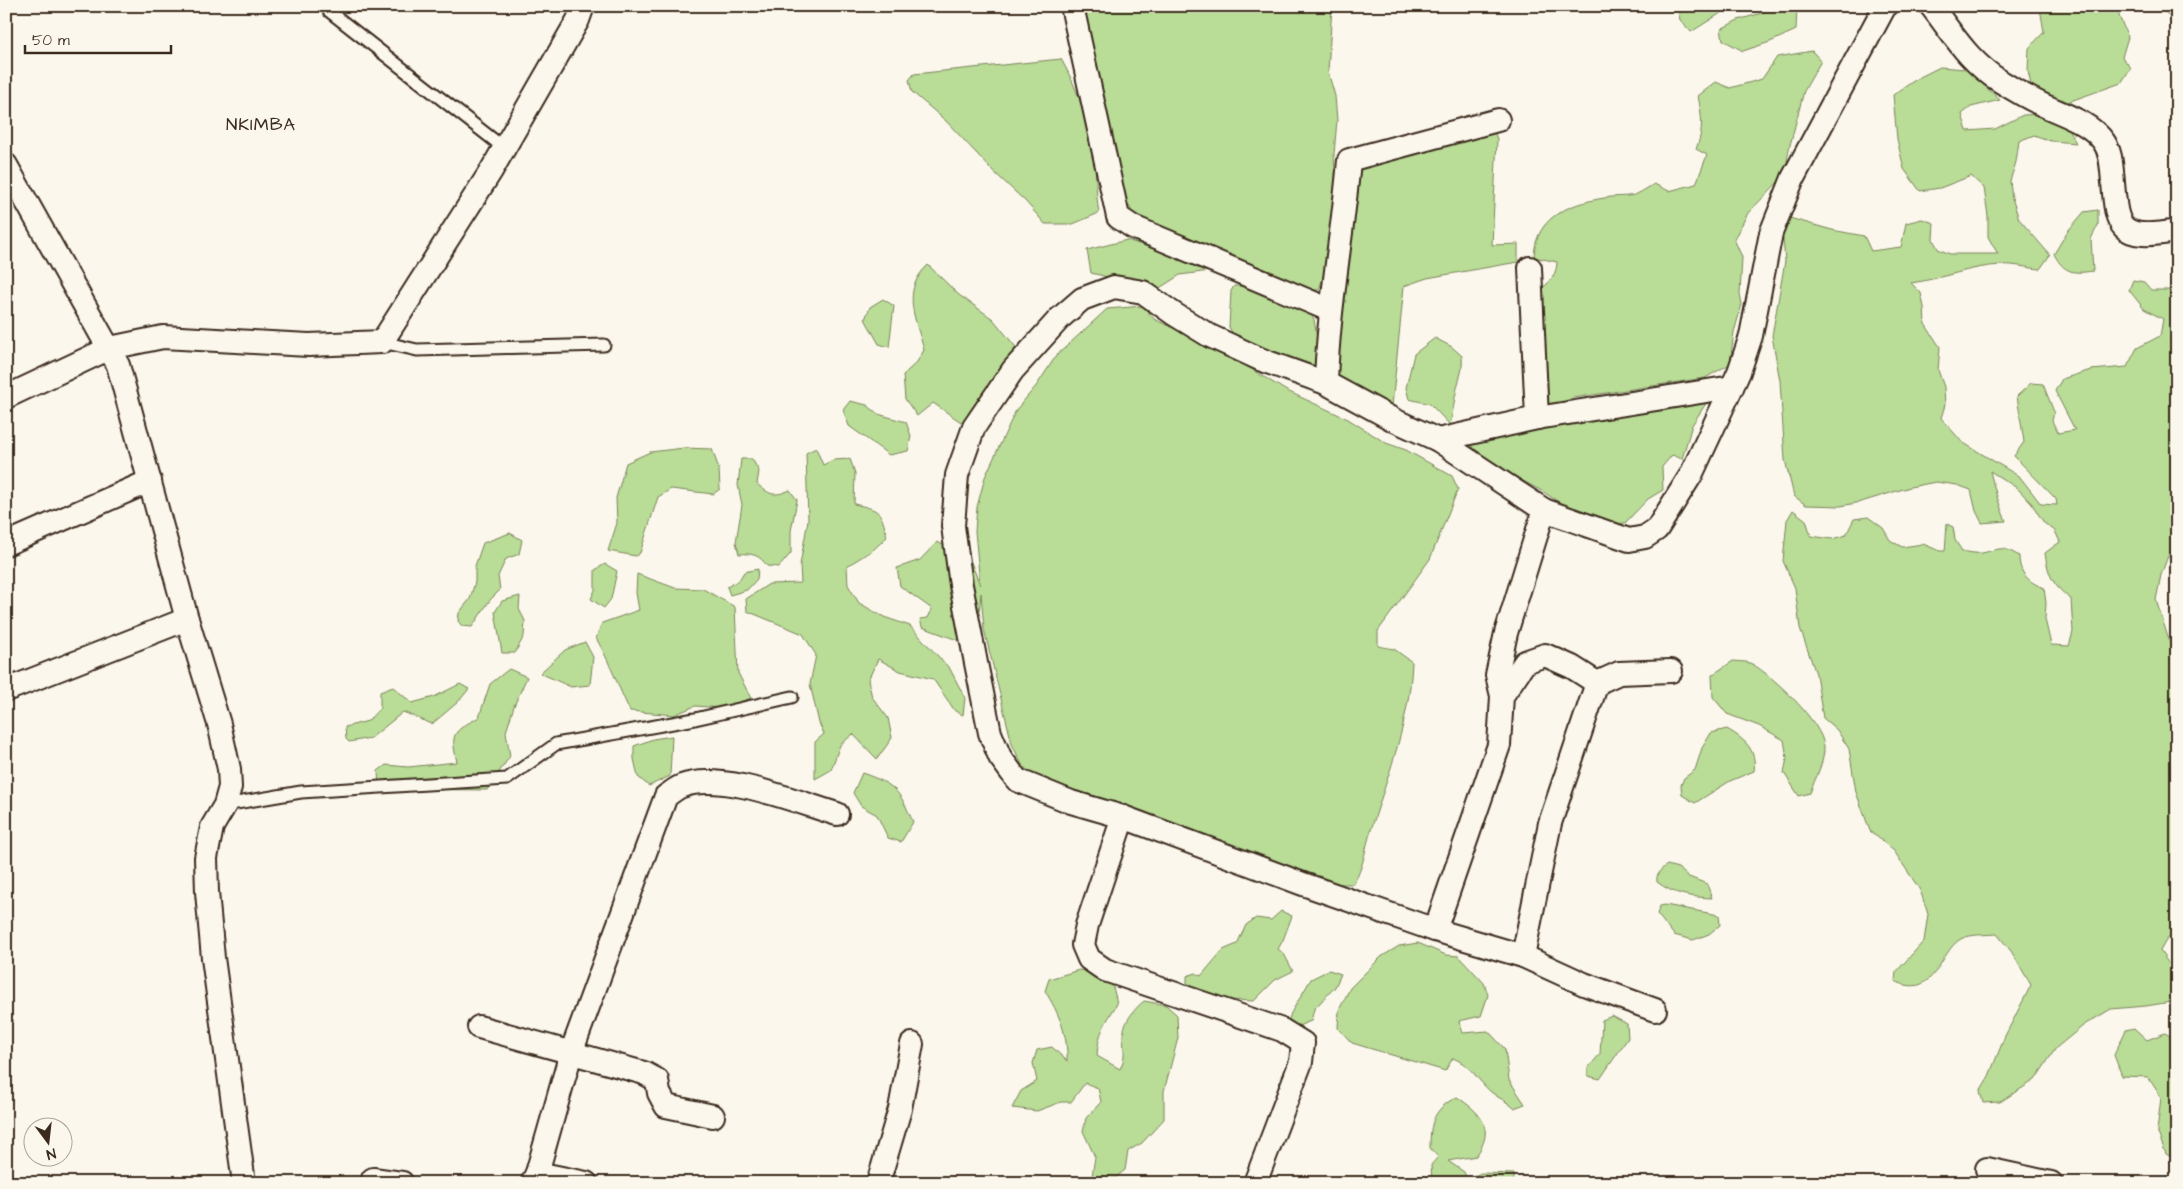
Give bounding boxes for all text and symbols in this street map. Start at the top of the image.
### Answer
scale bar [25,22,171,54]
text: 50 m [32,30,70,51]
district label: NKIMBA [226,112,296,137]
north arrow [22,1116,72,1166]
text: N [44,1143,58,1164]

